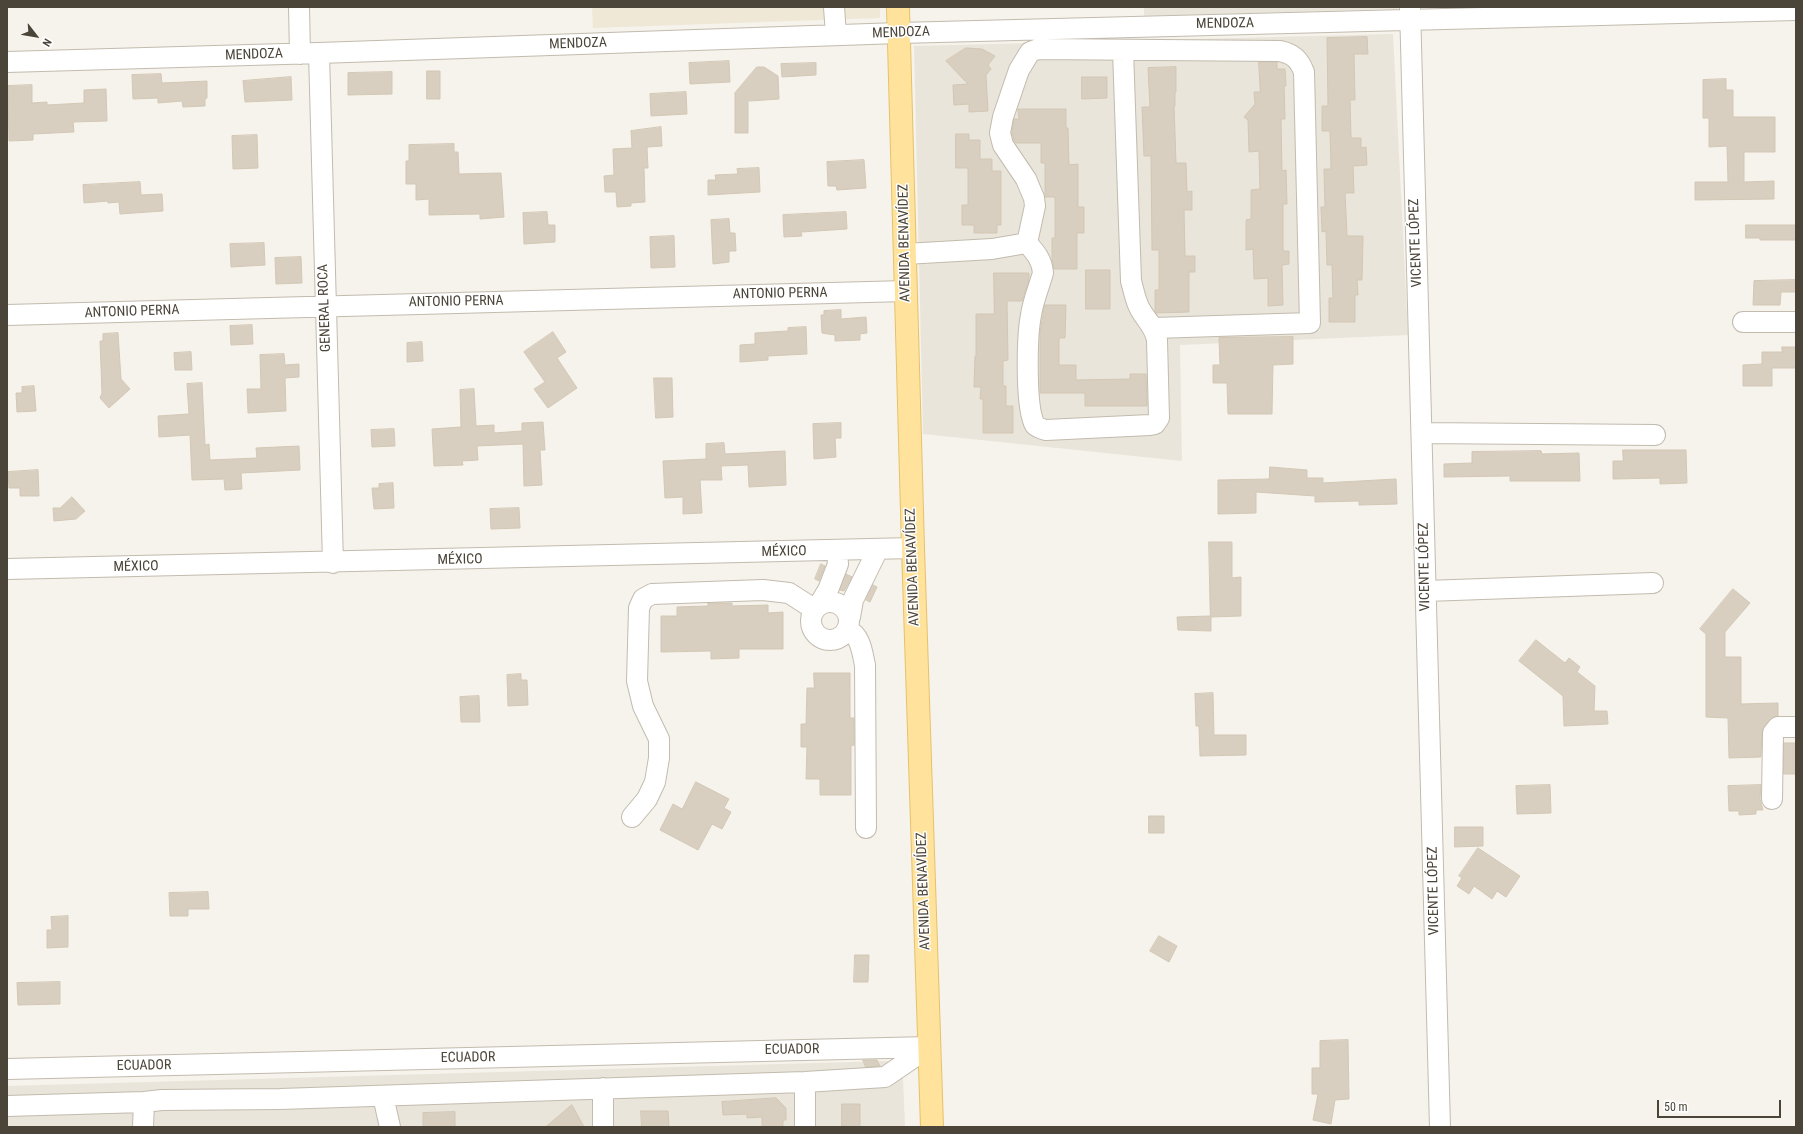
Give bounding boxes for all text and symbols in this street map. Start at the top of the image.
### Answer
street label: MENDOZA [1196,15,1254,33]
north arrow [16,16,56,56]
street label: MENDOZA [872,24,930,42]
street label: MENDOZA [549,35,607,53]
text: N [39,36,54,49]
street label: MENDOZA [225,46,283,64]
street label: AVENIDA BENAVÍDEZ [896,184,914,302]
street label: VICENTE LÓPEZ [1406,198,1426,288]
street label: GENERAL ROCA [315,264,335,352]
street label: ANTONIO PERNA [732,285,828,303]
street label: ANTONIO PERNA [408,293,504,311]
street label: ANTONIO PERNA [84,302,180,322]
street label: AVENIDA BENAVÍDEZ [903,508,923,626]
street label: VICENTE LÓPEZ [1416,522,1434,612]
street label: MÉXICO [761,543,807,561]
street label: MÉXICO [437,551,483,569]
street label: MÉXICO [113,558,159,576]
street label: AVENIDA BENAVÍDEZ [914,832,934,950]
street label: VICENTE LÓPEZ [1425,846,1443,936]
street label: ECUADOR [765,1041,819,1059]
street label: ECUADOR [441,1049,495,1067]
street label: ECUADOR [117,1057,171,1075]
scale bar [1659,1092,1783,1118]
text: 50 m [1664,1100,1688,1114]

